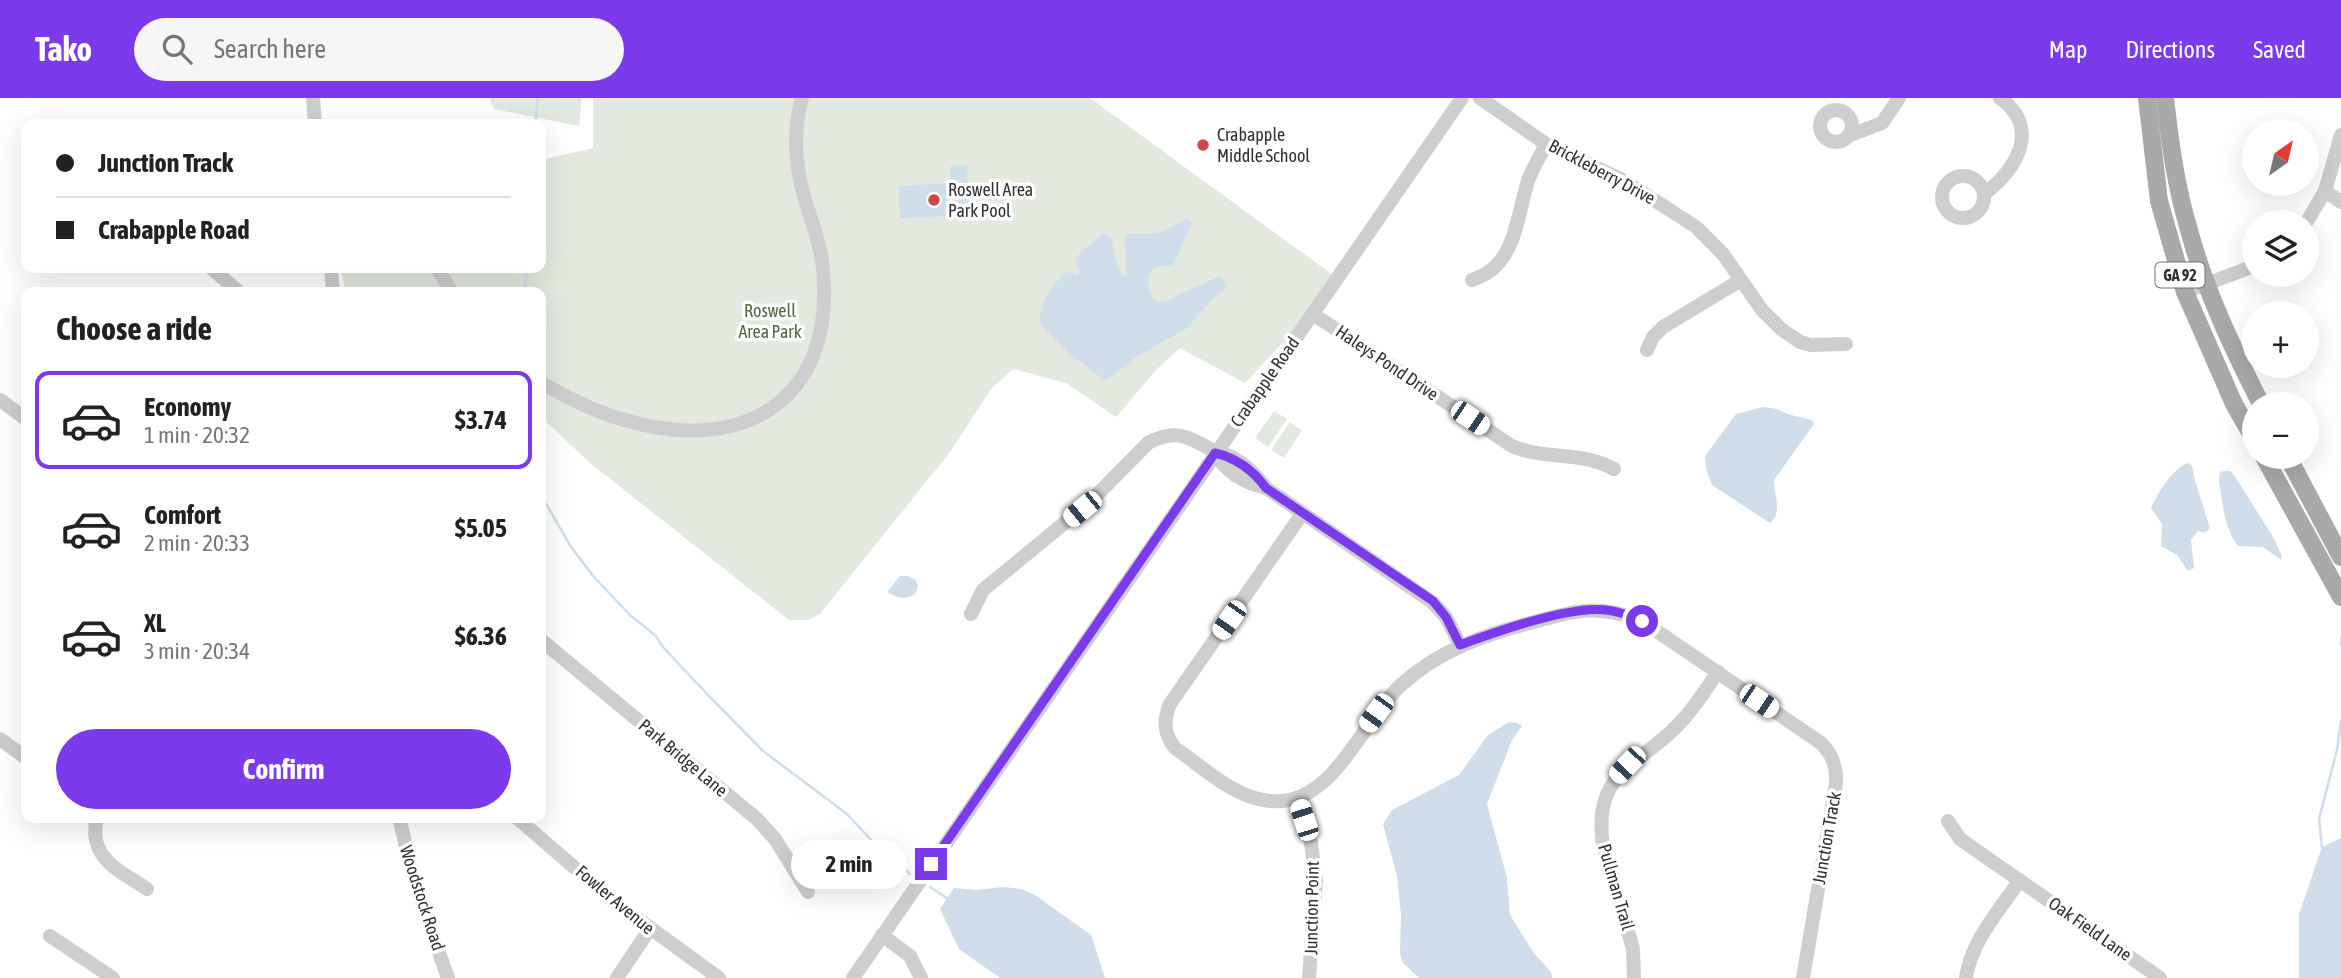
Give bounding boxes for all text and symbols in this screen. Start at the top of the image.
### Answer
search box [134,18,624,81]
text: Tako [35,30,92,68]
icon: search [158,30,196,68]
text: Search here [214,34,326,64]
text: Map [2049,36,2087,63]
text: Directions [2125,36,2215,63]
text: Saved [2253,36,2306,63]
north arrow [2242,119,2319,196]
map controls [2242,119,2319,469]
place label: Crabapple Middle School [1217,124,1310,166]
street label: Brickleberry Drive [1545,135,1659,208]
marker: Crabapple Middle School [1195,137,1211,153]
text: Junction Track [98,148,233,178]
place label: Roswell Area Park Pool [948,179,1033,221]
marker: Roswell Area Park Pool [926,192,942,208]
button: layers [2242,210,2319,287]
text: Crabapple Road [98,215,250,245]
road number: GA 92 [2156,262,2204,288]
park label: Roswell Area Park [738,300,802,342]
button: + [2242,301,2319,378]
text: Choose a ride [56,310,212,347]
street label: Haleys Pond Drive [1332,320,1443,405]
street label: Crabapple Road [1226,333,1303,431]
icon: car [60,389,123,452]
text: Economy [144,392,231,422]
button: − [2242,392,2319,469]
car [1447,398,1494,438]
text: $3.74 [455,405,507,435]
text: 1 min · 20:32 [144,422,250,448]
car [1060,488,1105,530]
icon: car [60,497,123,560]
text: Comfort [144,500,221,530]
text: $5.05 [455,513,507,543]
text: 2 min · 20:33 [144,530,250,556]
car [1209,597,1250,643]
icon: car [60,605,123,668]
route start [1626,605,1658,637]
text: XL [144,608,166,638]
text: $6.36 [455,621,507,651]
text: 3 min · 20:34 [144,638,250,664]
car [1736,681,1783,721]
car [1356,690,1397,736]
street label: Park Bridge Lane [635,714,732,801]
button: Confirm [56,729,511,809]
car [1605,742,1650,788]
street label: Junction Track [1808,790,1845,886]
car [1288,797,1321,843]
callout: 2 min [791,840,906,888]
street label: Pullman Trail [1594,841,1639,933]
street label: Woodstock Road [396,843,449,953]
route end [915,848,947,880]
text: 2 min [826,851,872,877]
street label: Fowler Avenue [572,861,659,939]
street label: Junction Point [1300,861,1323,955]
street label: Oak Field Lane [2045,892,2136,965]

